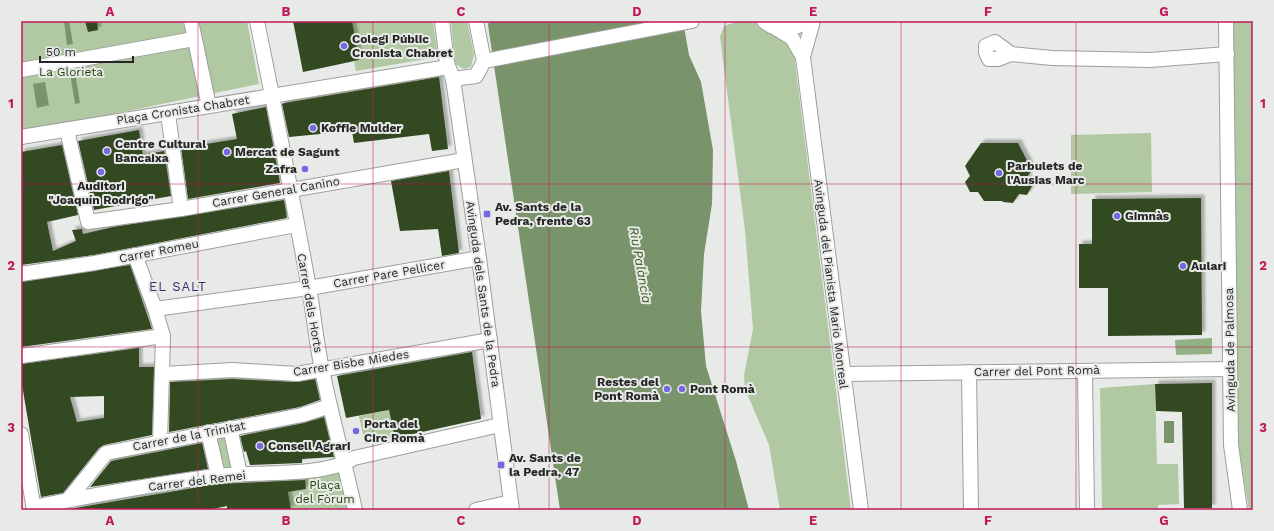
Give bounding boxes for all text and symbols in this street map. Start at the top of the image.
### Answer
text: A [106,4,115,19]
text: B [282,4,291,19]
text: C [457,4,466,19]
text: D [632,4,642,19]
text: E [809,4,817,19]
text: F [984,4,992,19]
text: G [1159,4,1169,19]
place label: Colegi Públic Cronista Chabret [352,32,453,60]
scale bar [40,38,133,64]
marker: Colegi Públic Cronista Chabret [339,41,349,51]
text: 50 m [46,45,76,59]
park label: La Glorieta [39,65,103,79]
street label: Plaça Cronista Chabret [116,93,250,127]
text: 1 [8,96,14,111]
text: 1 [1260,96,1266,111]
place label: Koffie Mulder [321,121,402,135]
marker: Koffie Mulder [308,123,318,133]
place label: Centre Cultural Bancaixa [115,137,206,165]
place label: Mercat de Sagunt [235,145,340,159]
marker: Centre Cultural Bancaixa [102,146,112,156]
marker: Mercat de Sagunt [222,147,232,157]
place label: Parbulets de l'Ausias Marc [1007,159,1085,187]
place label: Zafra [265,162,297,176]
marker: Zafra [300,164,310,174]
marker: Auditori "Joaquín Rodrigo" [96,167,106,177]
marker: Parbulets de l'Ausias Marc [994,168,1004,178]
street label: Carrer General Canino [211,174,341,210]
street label: Avinguda del Pianista Mario Monreal [811,178,851,390]
place label: Auditori "Joaquín Rodrigo" [48,179,154,207]
street label: Avinguda dels Sants de la Pedra [463,200,503,388]
place label: Av. Sants de la Pedra, frente 63 [495,200,591,228]
marker: Av. Sants de la Pedra, frente 63 [482,209,492,219]
place label: Gimnàs [1125,209,1170,223]
marker: Gimnàs [1112,211,1122,221]
water label: Riu Palància [626,226,655,305]
street label: Carrer Romeu [118,236,200,266]
street label: Carrer dels Horts [294,252,326,354]
street label: Carrer Pare Pellicer [332,257,446,291]
text: 2 [7,258,15,273]
text: 2 [1259,258,1267,273]
place label: Aulari [1191,259,1226,273]
marker: Aulari [1178,261,1188,271]
district label: EL SALT [149,279,207,294]
street label: Avinguda de Palmosa [1222,287,1238,412]
street label: Carrer Bisbe Miedes [292,347,410,379]
street label: Carrer del Pont Romà [974,363,1100,379]
place label: Restes del Pont Romà [594,375,659,403]
place label: Pont Romà [690,382,755,396]
marker: Restes del Pont Romà [662,384,672,394]
marker: Pont Romà [677,384,687,394]
place label: Porta del Circ Romà [364,417,425,445]
street label: Carrer de la Trinitat [131,418,247,454]
text: 3 [7,420,15,435]
text: 3 [1259,420,1267,435]
marker: Porta del Circ Romà [351,426,361,436]
place label: Consell Agrari [268,439,351,453]
marker: Consell Agrari [255,441,265,451]
place label: Av. Sants de la Pedra, 47 [509,451,581,479]
marker: Av. Sants de la Pedra, 47 [496,460,506,470]
street label: Carrer del Remei [147,468,247,494]
park label: Plaça del Fòrum [295,478,355,506]
text: A [106,513,115,528]
text: B [282,513,291,528]
text: C [457,513,466,528]
text: D [632,513,642,528]
text: E [809,513,817,528]
text: F [984,513,992,528]
text: G [1159,513,1169,528]

